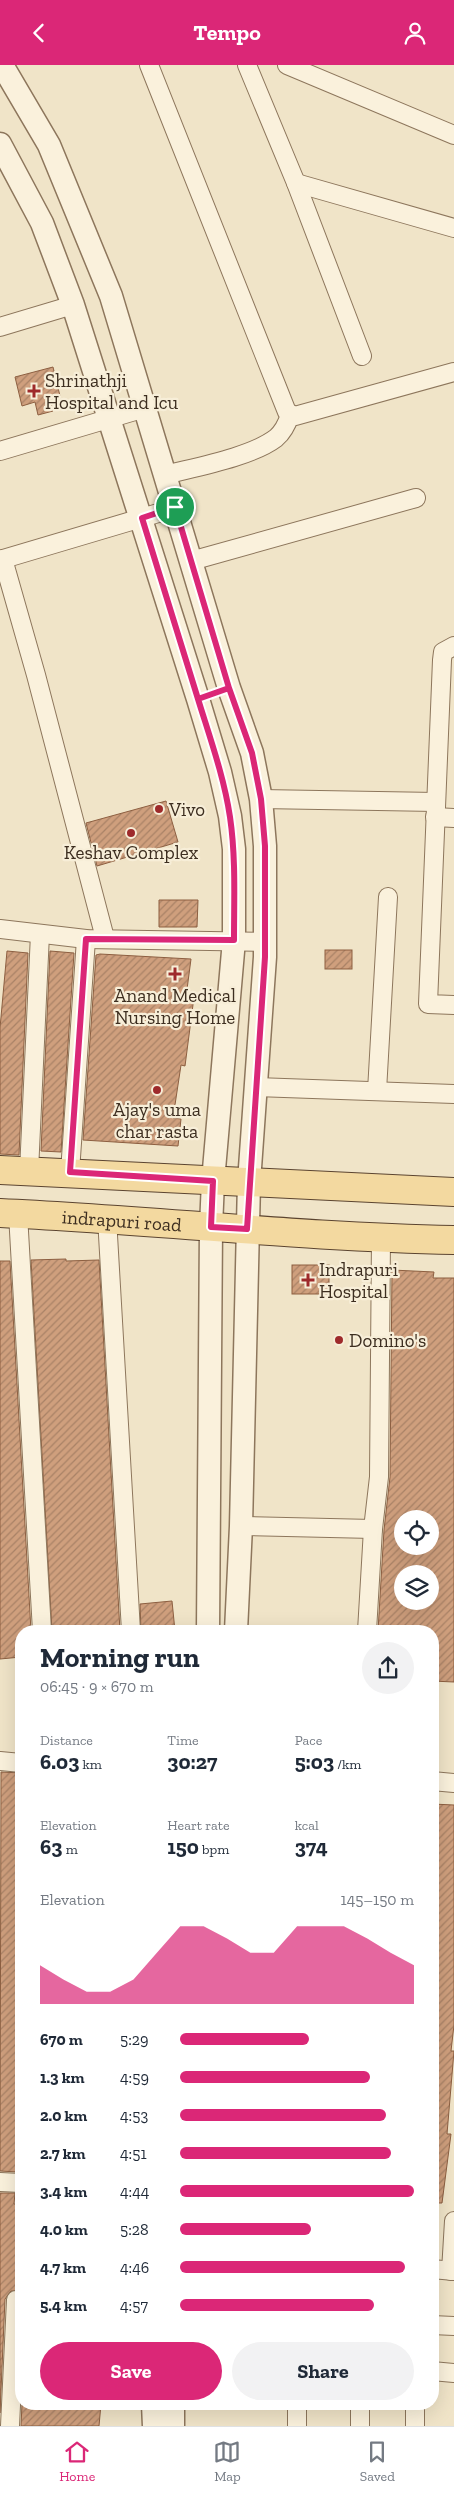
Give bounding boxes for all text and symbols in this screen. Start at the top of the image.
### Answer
icon: back [25,19,53,47]
text: Tempo [193,19,261,46]
icon: person [401,19,429,47]
place label: Shrinathji Hospital and Icu [45,369,179,414]
marker: Shrinathji Hospital and Icu [27,384,41,398]
pin [154,486,196,528]
icon: arrive [161,493,189,521]
place label: Vivo [168,798,205,821]
marker: Vivo [153,803,165,815]
marker: Keshav Complex [125,827,137,839]
place label: Keshav Complex [64,841,198,864]
marker: Anand Medical Nursing Home [168,967,182,981]
place label: Anand Medical Nursing Home [114,984,236,1029]
marker: Ajay's uma char rasta [151,1084,163,1096]
place label: Ajay's uma char rasta [113,1098,201,1143]
street label: indrapuri road [61,1205,183,1236]
place label: Indrapuri Hospital [319,1258,398,1303]
marker: Indrapuri Hospital [301,1273,315,1287]
place label: Domino's [349,1329,426,1352]
marker: Domino's [333,1334,345,1346]
map controls [394,1510,439,1610]
button: locate [394,1510,439,1555]
button: layers [394,1565,439,1610]
text: Morning run [40,1641,200,1674]
button: share [362,1642,414,1694]
text: 06:45 · 9 × 670 m [40,1677,154,1696]
text: Distance [40,1732,93,1749]
text: Time [167,1732,199,1749]
text: Pace [295,1732,322,1749]
text: 6.03 [40,1749,79,1774]
text: 30:27 [167,1749,218,1774]
text: 5:03 [295,1749,334,1774]
text: km [79,1756,102,1773]
text: /km [334,1756,361,1773]
text: Elevation [40,1817,97,1834]
text: Heart rate [167,1817,230,1834]
text: kcal [295,1817,319,1834]
text: 63 [40,1834,62,1859]
text: 150 [167,1834,199,1859]
text: 374 [295,1834,328,1859]
text: m [62,1841,78,1858]
text: bpm [199,1841,229,1858]
text: Elevation [40,1890,105,1909]
text: 145–150 m [341,1890,414,1909]
text: 670 m [40,2030,83,2049]
text: 5:29 [120,2030,149,2049]
text: 1.3 km [40,2068,85,2087]
text: 4:59 [120,2068,149,2087]
text: 2.0 km [40,2106,87,2125]
text: 4:53 [120,2106,148,2125]
text: 2.7 km [40,2144,86,2163]
text: 4:51 [120,2144,147,2163]
text: 3.4 km [40,2182,87,2201]
text: 4:44 [120,2182,149,2201]
text: 4.0 km [40,2220,88,2239]
text: 5:28 [120,2220,149,2239]
text: 4.7 km [40,2258,86,2277]
text: 4:46 [120,2258,149,2277]
text: 5.4 km [40,2296,87,2315]
text: 4:57 [120,2296,148,2315]
button: Save [40,2342,222,2400]
button: Share [232,2342,414,2400]
tab: Home [59,2438,95,2485]
tab: Map [213,2438,241,2485]
tab: Saved [360,2438,395,2485]

